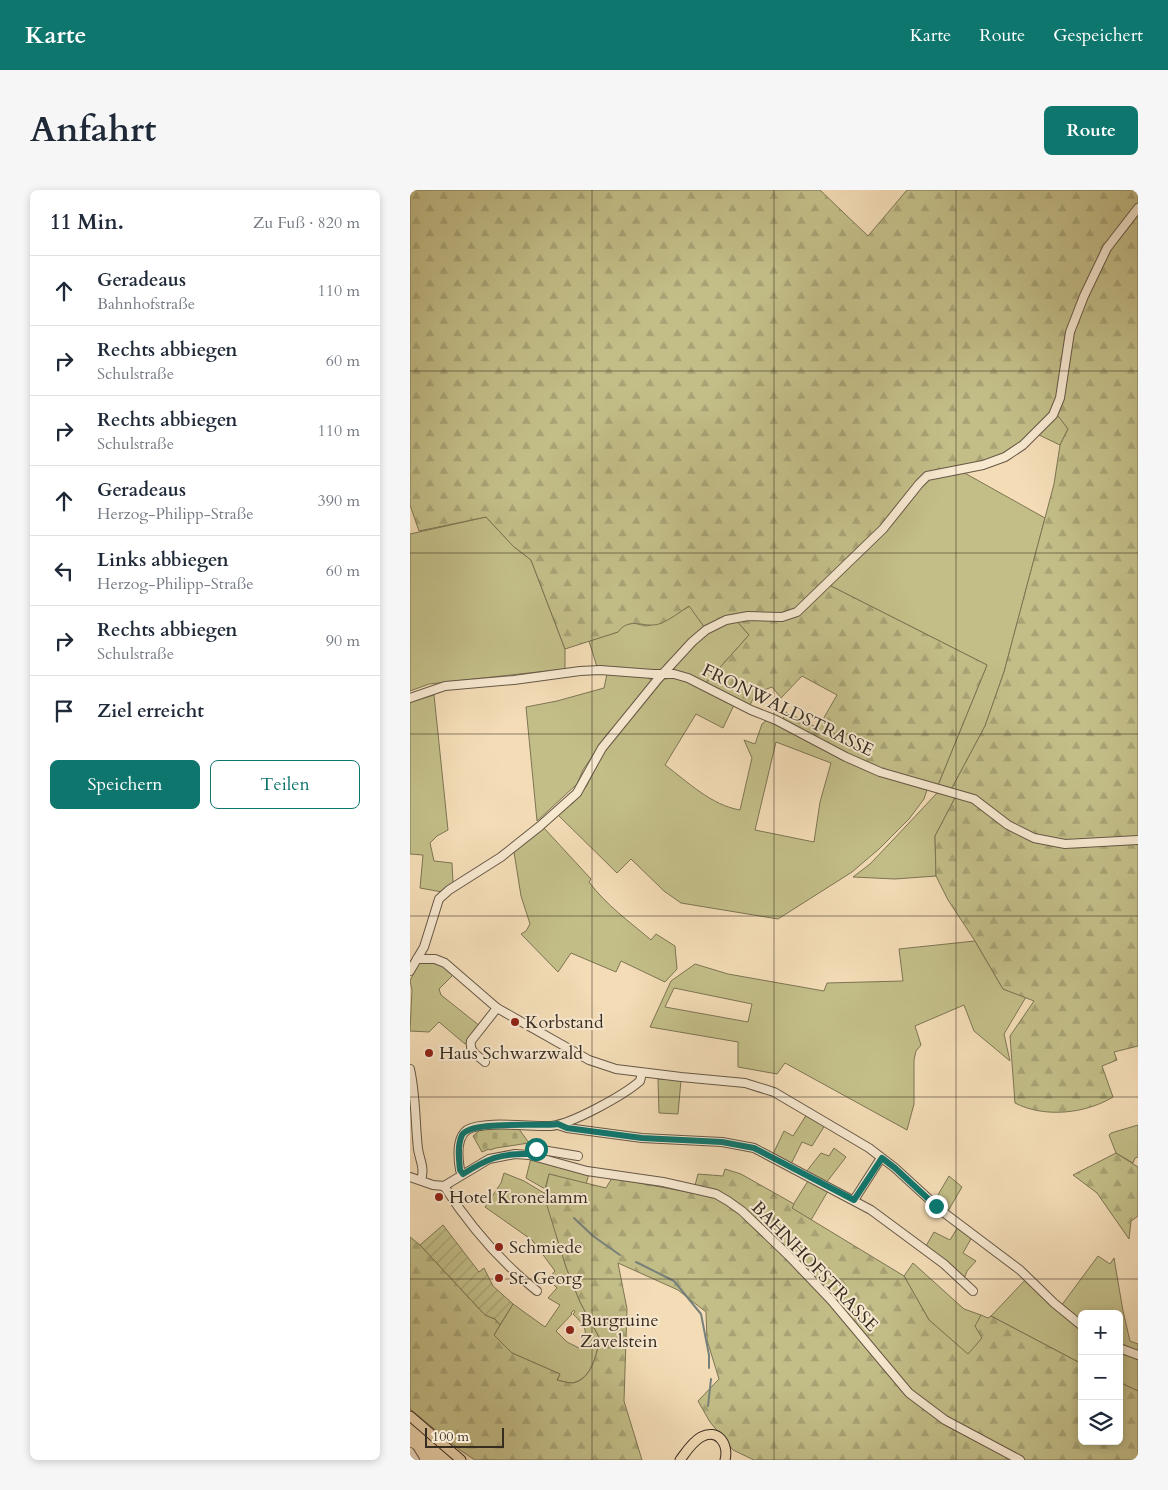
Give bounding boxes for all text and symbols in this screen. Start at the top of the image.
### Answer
text: Karte [25,19,86,52]
text: Karte [910,23,951,48]
text: Route [979,23,1025,48]
text: Gespeichert [1053,23,1143,48]
text: Anfahrt [30,106,156,154]
button: Route [1044,106,1138,155]
text: 11 Min. [50,208,124,237]
text: Zu Fuß · 820 m [253,212,360,234]
text: Geradeaus [97,267,186,293]
icon: ahead [50,277,78,305]
text: 110 m [318,280,360,302]
text: Bahnhofstraße [97,293,195,315]
text: Rechts abbiegen [97,337,238,363]
icon: right [50,347,78,375]
text: 60 m [326,350,360,372]
text: Schulstraße [97,363,174,385]
text: Rechts abbiegen [97,407,238,433]
icon: right [50,417,78,445]
text: 110 m [318,420,360,442]
text: Schulstraße [97,433,174,455]
text: Geradeaus [97,477,186,503]
icon: ahead [50,487,78,515]
text: 390 m [318,490,360,512]
text: Herzog-Philipp-Straße [97,503,253,525]
text: Links abbiegen [97,547,229,573]
icon: left [50,557,78,585]
text: 60 m [326,560,360,582]
text: Herzog-Philipp-Straße [97,573,253,595]
text: Rechts abbiegen [97,617,238,643]
icon: right [50,627,78,655]
text: 90 m [326,630,360,652]
text: Schulstraße [97,643,174,665]
street label: FRONWALDSTRASSE [698,658,878,763]
icon: arrive [50,697,78,725]
text: Ziel erreicht [97,698,204,724]
button: Speichern [50,760,200,809]
button: Teilen [210,760,360,809]
place label: Korbstand [525,1010,604,1035]
marker: Korbstand [509,1016,521,1028]
place label: Haus Schwarzwald [439,1041,583,1066]
marker: Haus Schwarzwald [423,1047,435,1059]
route start [525,1138,548,1161]
place label: Hotel Kronelamm [449,1185,589,1210]
marker: Hotel Kronelamm [433,1191,445,1203]
street label: BAHNHOFSTRASSE [746,1195,884,1337]
route end [925,1195,948,1218]
place label: Schmiede [509,1235,582,1260]
marker: Schmiede [493,1241,505,1253]
place label: St. Georg [509,1266,583,1291]
marker: St. Georg [493,1272,505,1284]
place label: Burgruine Zavelstein [580,1308,659,1354]
map controls [1078,1310,1123,1445]
button: + [1078,1310,1123,1355]
marker: Burgruine Zavelstein [564,1324,576,1336]
button: − [1078,1355,1123,1400]
button: layers [1078,1400,1123,1445]
scale bar [425,1425,504,1448]
text: 100 m [432,1427,469,1446]

